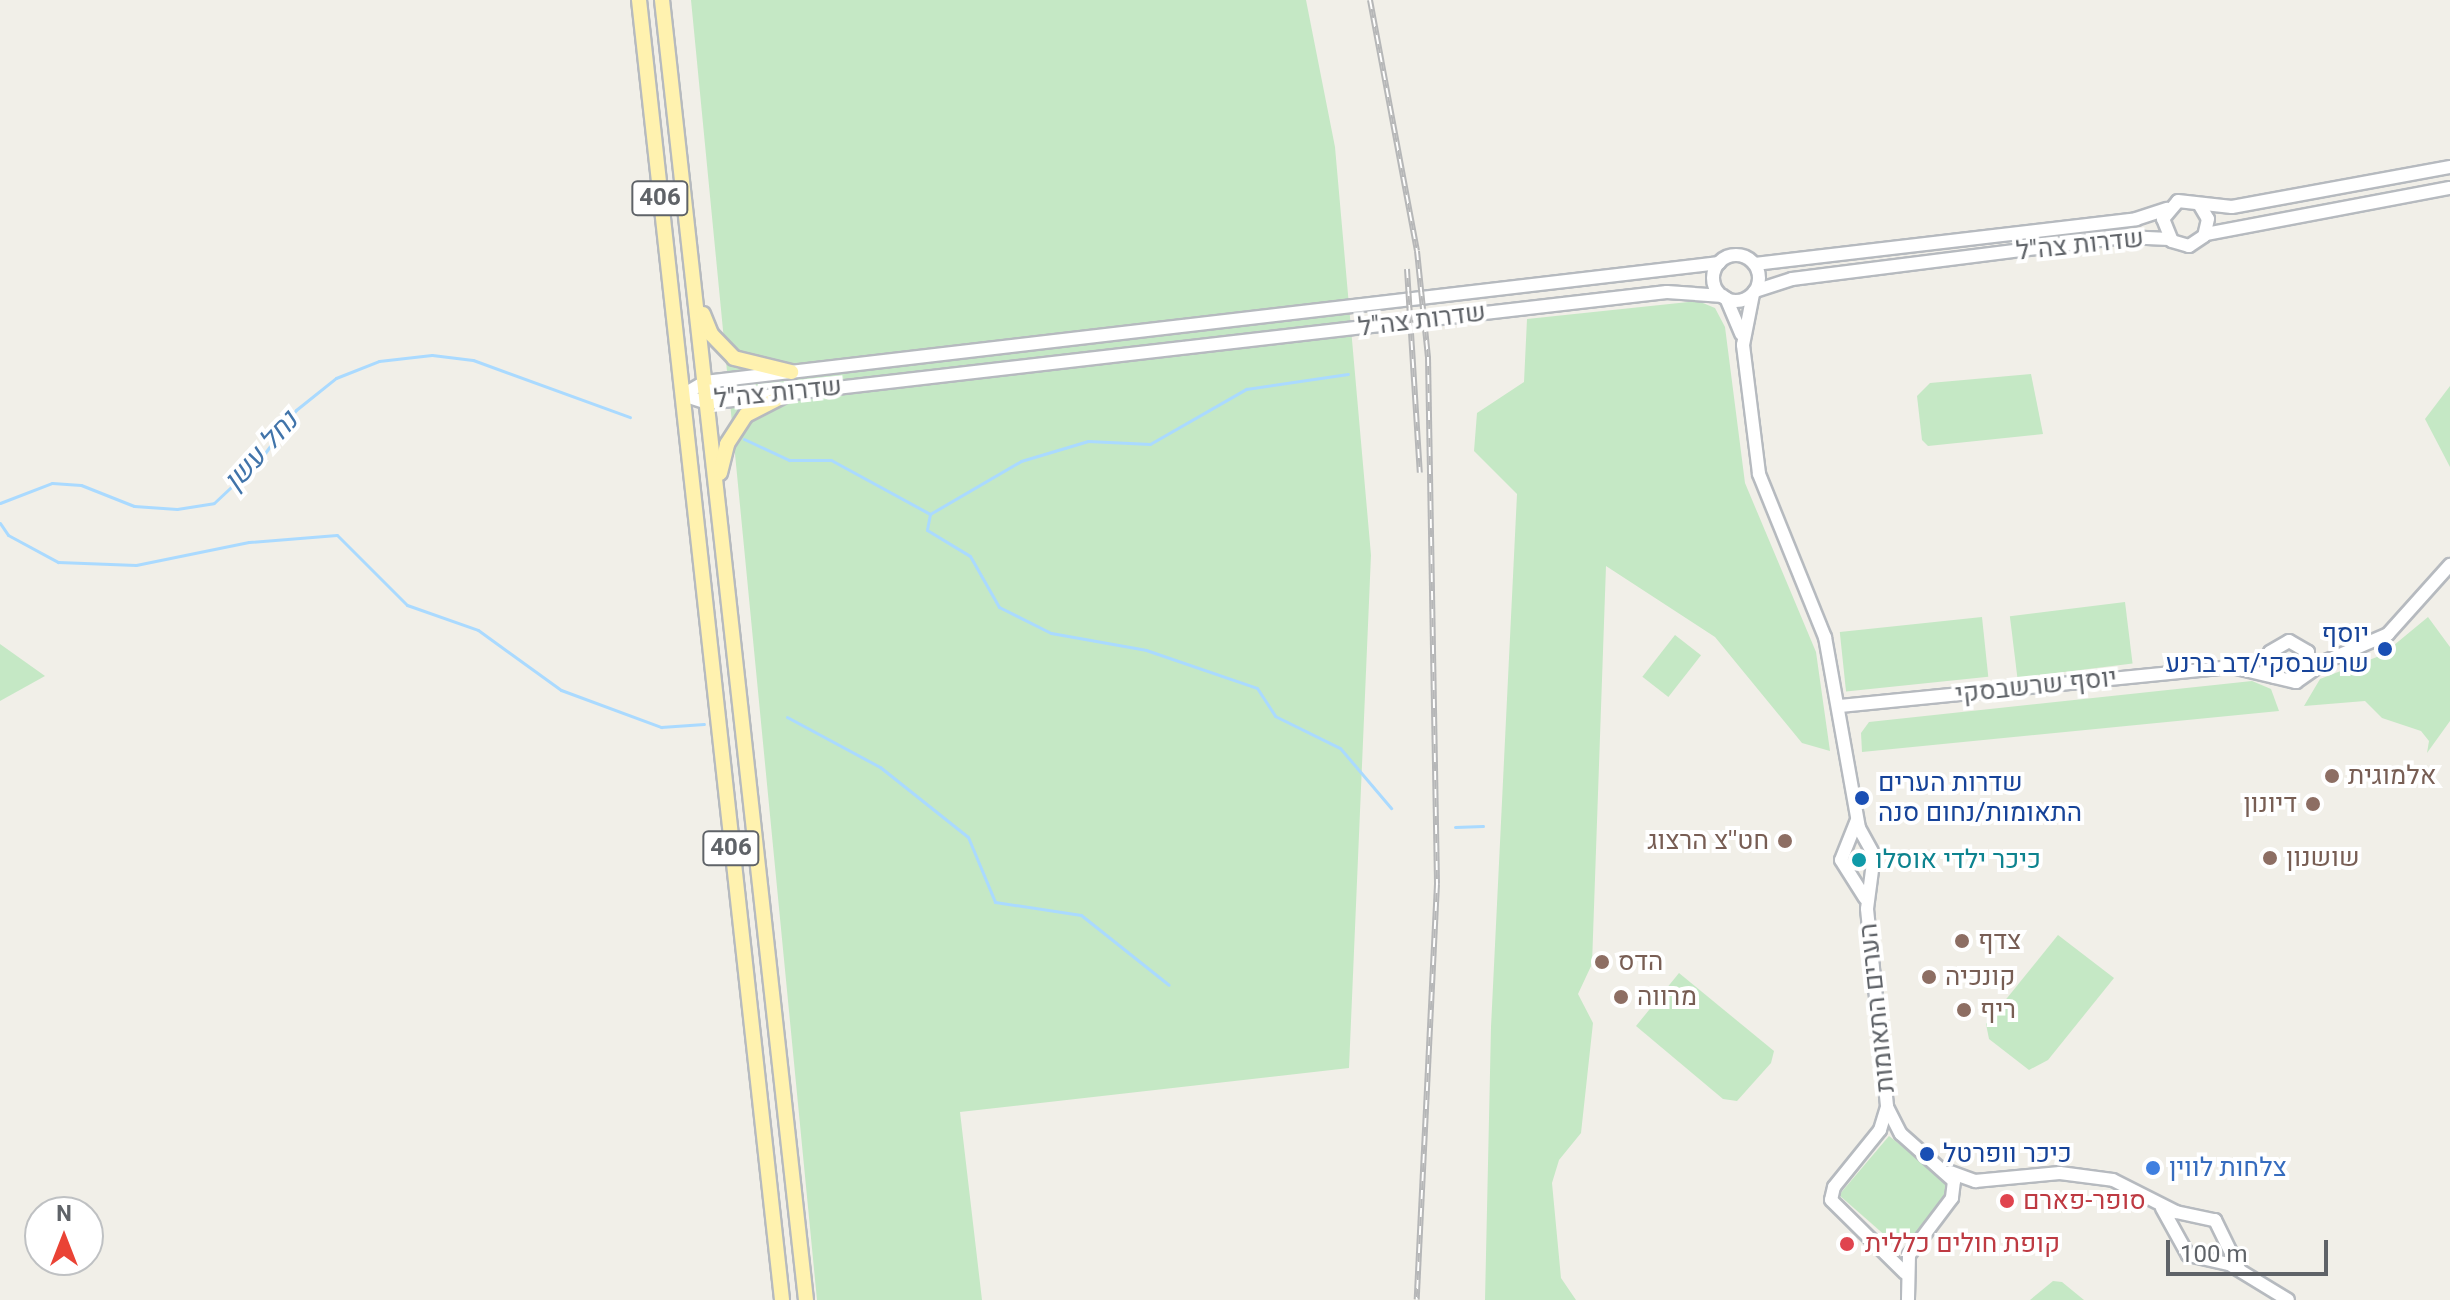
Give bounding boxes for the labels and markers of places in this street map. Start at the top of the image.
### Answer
place label: יוסף שרשבסקי/דב ברנע [2165,618,2369,680]
marker: יוסף שרשבסקי/דב ברנע [2376,640,2394,658]
place label: אלמוגית [2348,760,2436,792]
place label: שדרות הערים התאומות/נחום סנה [1878,767,2082,828]
marker: אלמוגית [2323,767,2341,785]
place label: דיונון [2243,788,2297,820]
marker: שדרות הערים התאומות/נחום סנה [1853,789,1871,807]
marker: דיונון [2304,795,2322,813]
place label: חט''צ הרצוג [1647,825,1769,857]
marker: חט''צ הרצוג [1776,832,1794,850]
place label: שושנון [2286,842,2360,874]
place label: כיכר ילדי אוסלו [1875,844,2041,876]
marker: שושנון [2261,849,2279,867]
marker: כיכר ילדי אוסלו [1850,851,1868,869]
place label: צדף [1978,925,2021,957]
marker: צדף [1953,932,1971,950]
place label: הדס [1618,946,1663,978]
marker: הדס [1593,953,1611,971]
place label: קונכיה [1945,961,2015,993]
marker: קונכיה [1920,968,1938,986]
place label: מרווה [1637,981,1697,1013]
marker: מרווה [1612,988,1630,1006]
place label: ריף [1980,994,2016,1026]
marker: ריף [1955,1001,1973,1019]
place label: כיכר וופרטל [1943,1138,2072,1170]
marker: כיכר וופרטל [1918,1145,1936,1163]
place label: צלחות לווין [2169,1152,2287,1184]
marker: צלחות לווין [2144,1159,2162,1177]
place label: סופר-פארם [2023,1185,2146,1217]
marker: סופר-פארם [1998,1192,2016,1210]
place label: קופת חולים כללית [1865,1228,2060,1260]
marker: קופת חולים כללית [1836,1233,1858,1255]

